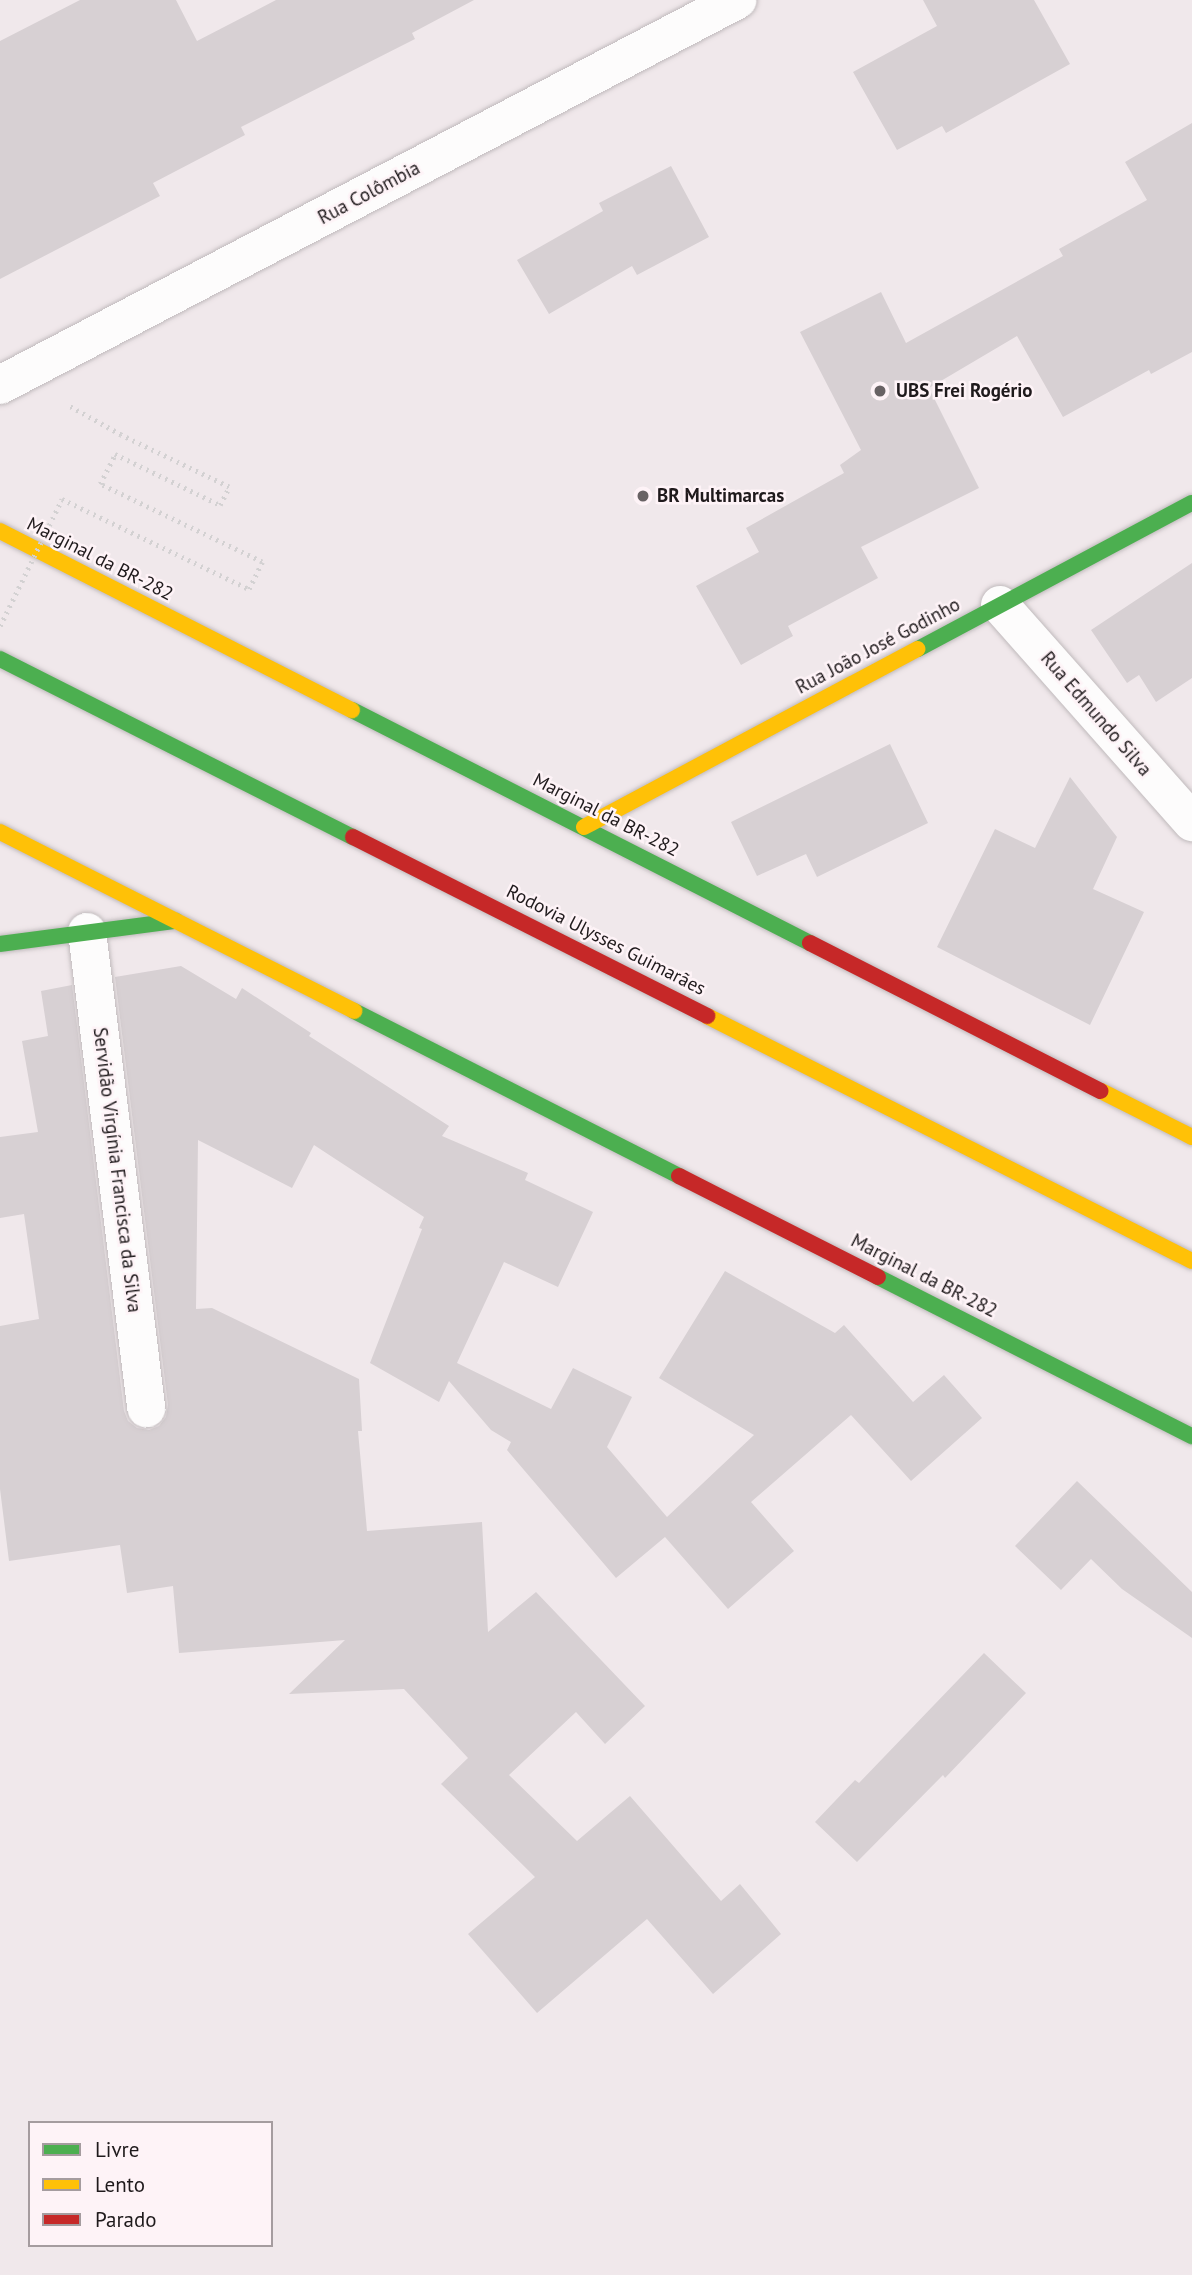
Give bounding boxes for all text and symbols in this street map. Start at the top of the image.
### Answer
street label: Rua Colômbia [314,157,424,229]
place label: UBS Frei Rogério [896,380,1032,402]
marker: UBS Frei Rogério [870,381,890,401]
place label: BR Multimarcas [657,485,784,507]
marker: BR Multimarcas [635,488,651,504]
street label: Marginal da BR-282 [23,512,177,606]
street label: Rua João José Godinho [792,593,964,699]
street label: Rua Edmundo Silva [1036,647,1156,781]
street label: Marginal da BR-282 [529,768,683,862]
street label: Rodovia Ulysses Guimarães [503,880,709,1000]
street label: Servidão Virgínia Francisca da Silva [88,1026,146,1314]
street label: Marginal da BR-282 [847,1229,1001,1323]
legend [28,2121,273,2247]
text: Livre [95,2136,139,2163]
text: Lento [95,2171,145,2198]
text: Parado [95,2206,157,2233]

